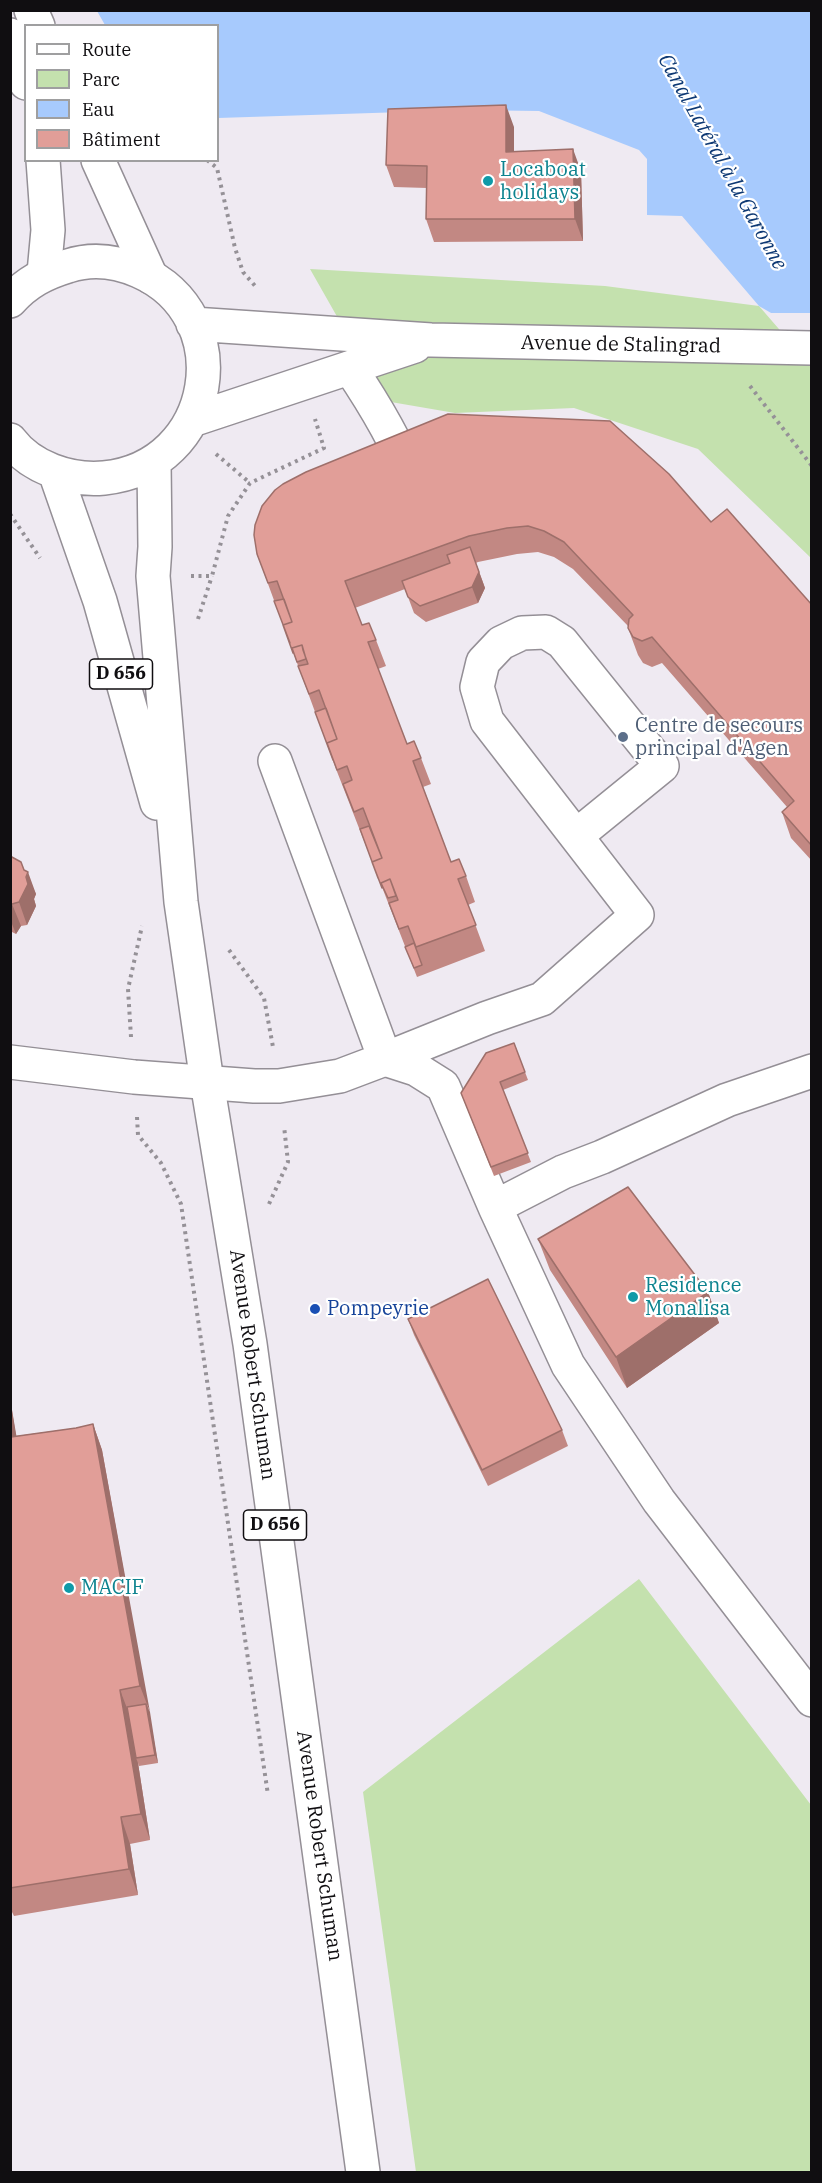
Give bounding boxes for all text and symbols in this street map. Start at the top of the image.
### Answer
legend [24,24,219,162]
text: Route [82,38,131,61]
water label: Canal Latéral à la Garonne [652,50,792,274]
text: Parc [82,68,120,91]
text: Eau [82,98,114,121]
text: Bâtiment [82,128,160,151]
place label: Locaboat holidays [500,158,586,205]
marker: Locaboat holidays [481,174,495,188]
street label: Avenue de Stalingrad [521,331,721,359]
road number: D 656 [90,659,152,689]
place label: Centre de secours principal d'Agen [635,714,803,761]
marker: Centre de secours principal d'Agen [616,730,630,744]
street label: Avenue Robert Schuman [224,1248,280,1482]
place label: Residence Monalisa [645,1274,741,1321]
marker: Residence Monalisa [626,1290,640,1304]
place label: Pompeyrie [327,1297,429,1321]
marker: Pompeyrie [308,1302,322,1316]
road number: D 656 [244,1510,306,1540]
place label: MACIF [81,1576,144,1600]
marker: MACIF [62,1581,76,1595]
street label: Avenue Robert Schuman [291,1729,347,1963]

